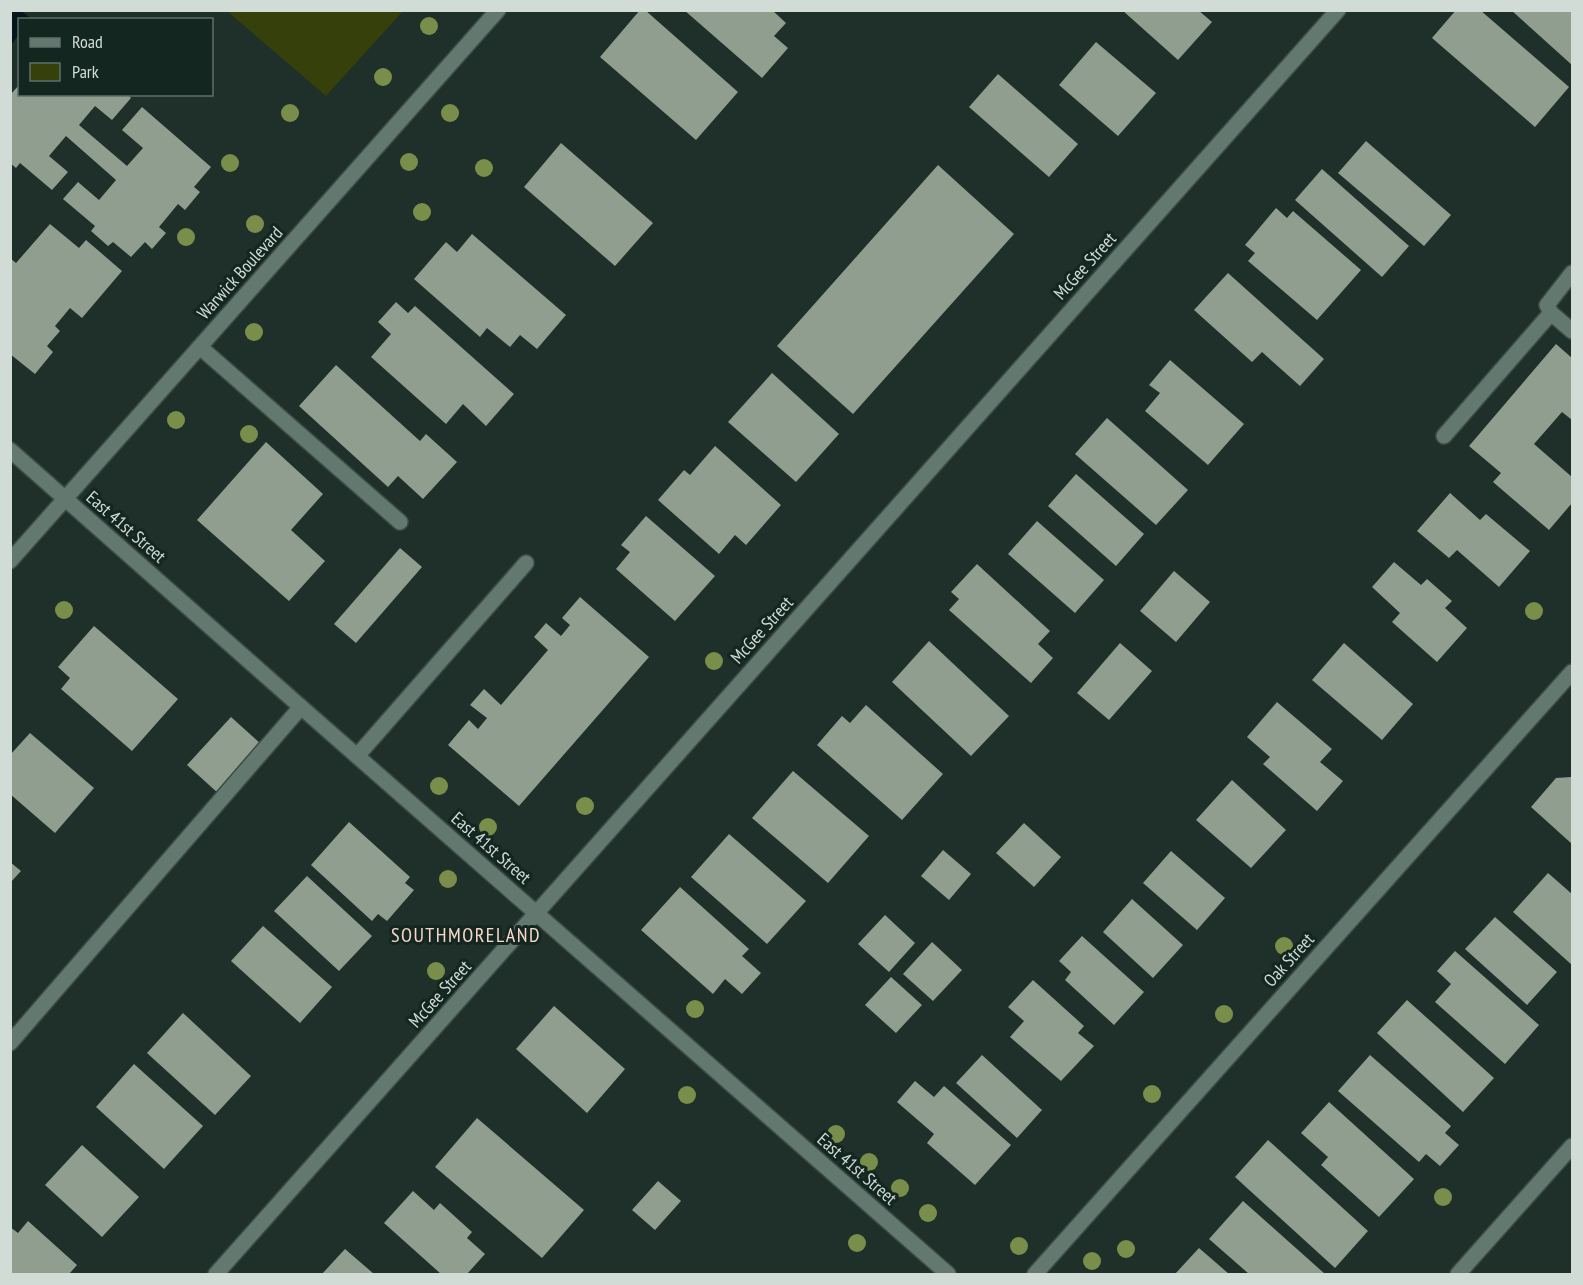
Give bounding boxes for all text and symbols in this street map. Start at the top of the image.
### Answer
legend [18,18,213,96]
text: Road [72,30,103,53]
text: Park [72,60,99,83]
street label: Warwick Boulevard [192,221,287,324]
street label: McGee Street [1048,227,1121,304]
street label: East 41st Street [82,486,171,568]
street label: McGee Street [725,591,798,668]
street label: East 41st Street [447,807,536,889]
district label: SOUTHMORELAND [391,922,541,948]
street label: Oak Street [1258,928,1319,991]
street label: McGee Street [403,955,476,1032]
street label: East 41st Street [813,1128,902,1210]

